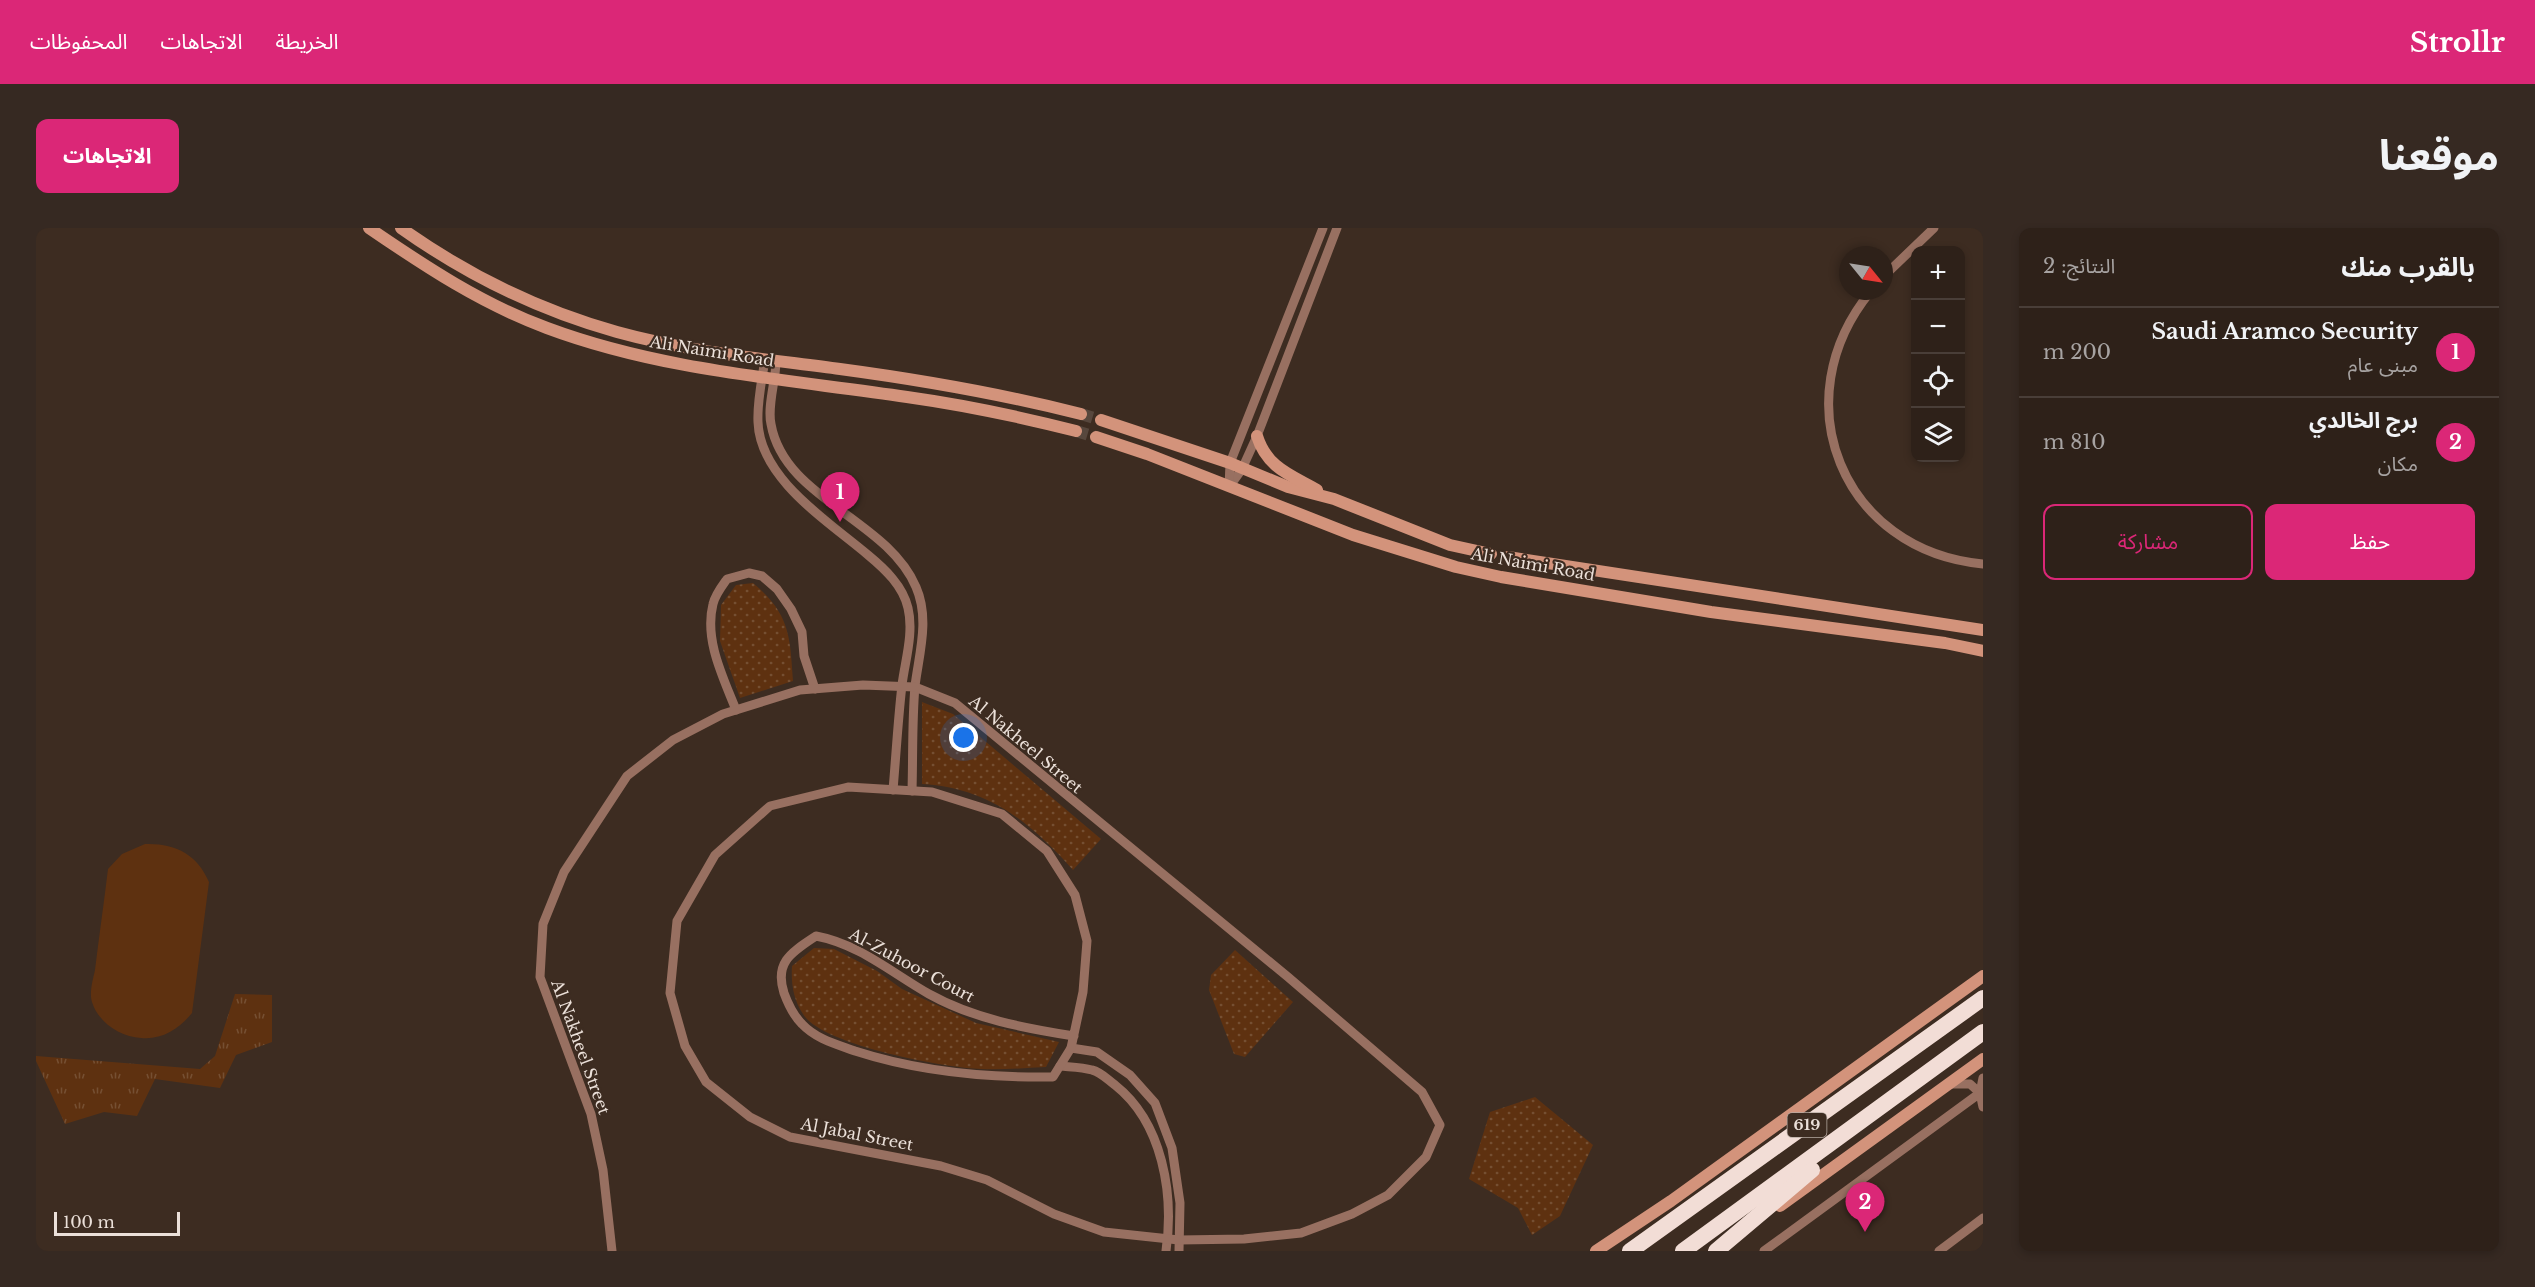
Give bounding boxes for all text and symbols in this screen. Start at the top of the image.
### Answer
text: Strollr [2410,25,2505,60]
text: المحفوظات [30,29,127,55]
text: الاتجاهات [160,29,242,55]
text: الخريطة [275,29,338,55]
button: الاتجاهات [36,119,179,193]
text: موقعنا [2379,129,2499,181]
north arrow [1839,246,1893,300]
map controls [1911,246,1965,462]
button: + [1911,246,1965,300]
text: بالقرب منك [2341,251,2475,283]
text: النتائج: 2 [2043,254,2115,278]
button: − [1911,300,1965,354]
text: Saudi Aramco Security [2152,318,2418,345]
street label: Ali Naimi Road [647,331,776,371]
text: 200 m [2043,340,2111,364]
text: 1 [2451,340,2460,364]
text: مبنى عام [2348,353,2418,377]
button: locate [1911,354,1965,408]
text: برج الخالدي [2309,407,2418,434]
button: layers [1911,408,1965,462]
text: 810 m [2043,430,2106,454]
text: 2 [2449,430,2462,454]
text: مكان [2378,452,2418,476]
pin: 1 [820,472,860,522]
button: مشاركة [2043,504,2253,580]
button: حفظ [2265,504,2475,580]
street label: Ali Naimi Road [1468,543,1597,585]
street label: Al Nakheel Street [964,690,1087,797]
your location [949,723,978,752]
street label: Al-Zuhoor Court [845,923,978,1006]
street label: Al Nakheel Street [547,976,615,1117]
street label: Al Jabal Street [798,1113,915,1155]
road number: 619 [1788,1113,1826,1137]
pin: 2 [1846,1182,1884,1232]
scale bar [54,1209,180,1236]
text: 100 m [63,1212,115,1232]

